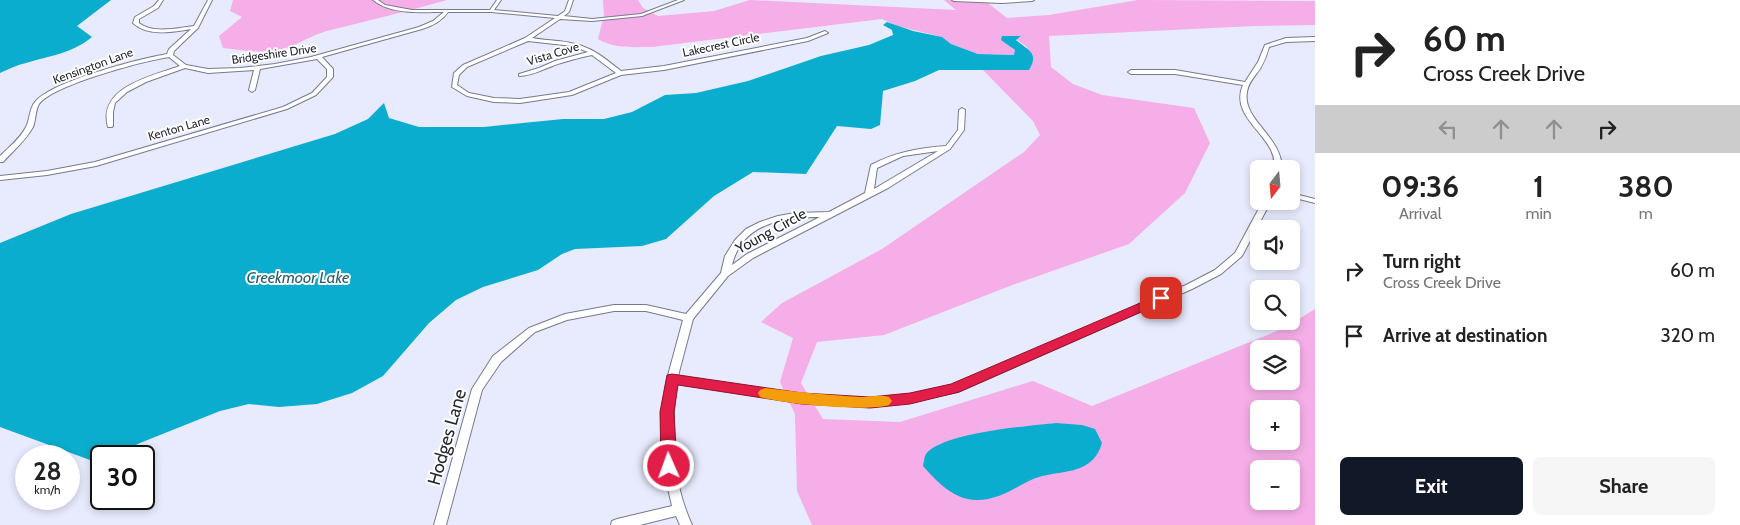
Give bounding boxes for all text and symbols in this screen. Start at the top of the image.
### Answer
text: 60 m [1423,17,1506,60]
icon: right [1340,20,1405,85]
street label: Lakecrest Circle [681,29,761,60]
street label: Vista Cove [525,39,581,69]
street label: Bridgeshire Drive [230,40,317,67]
street label: Kensington Lane [51,44,135,87]
text: Cross Creek Drive [1423,60,1585,87]
street label: Kenton Lane [146,112,212,144]
icon: left [1434,115,1462,143]
icon: ahead [1487,115,1515,143]
icon: ahead [1540,115,1568,143]
icon: right [1593,115,1621,143]
north arrow [1250,160,1300,210]
map controls [1250,160,1300,510]
text: 09:36 [1381,168,1459,205]
text: 1 [1533,168,1544,205]
text: 380 [1618,168,1674,205]
street label: Young Circle [732,204,810,258]
text: Arrival [1399,204,1442,223]
text: min [1525,204,1552,223]
text: m [1639,204,1653,223]
button: sound [1250,220,1300,270]
text: Turn right [1383,250,1461,273]
icon: right [1340,257,1368,285]
text: 60 m [1670,259,1715,282]
water label: Creekmoor Lake [247,268,349,287]
text: Cross Creek Drive [1383,273,1501,292]
pin [1140,277,1182,319]
button: search [1250,280,1300,330]
icon: arrive [1147,284,1175,312]
icon: arrive [1340,322,1368,350]
text: Arrive at destination [1383,324,1547,347]
text: 320 m [1661,324,1715,347]
button: layers [1250,340,1300,390]
street label: Hodges Lane [423,386,471,488]
button: + [1250,400,1300,450]
position arrow [642,439,694,491]
speed limit sign: 30 [90,445,155,510]
text: 28 [33,456,62,486]
button: Exit [1340,457,1523,515]
button: Share [1533,457,1715,515]
button: − [1250,460,1300,510]
text: km/h [34,482,61,497]

